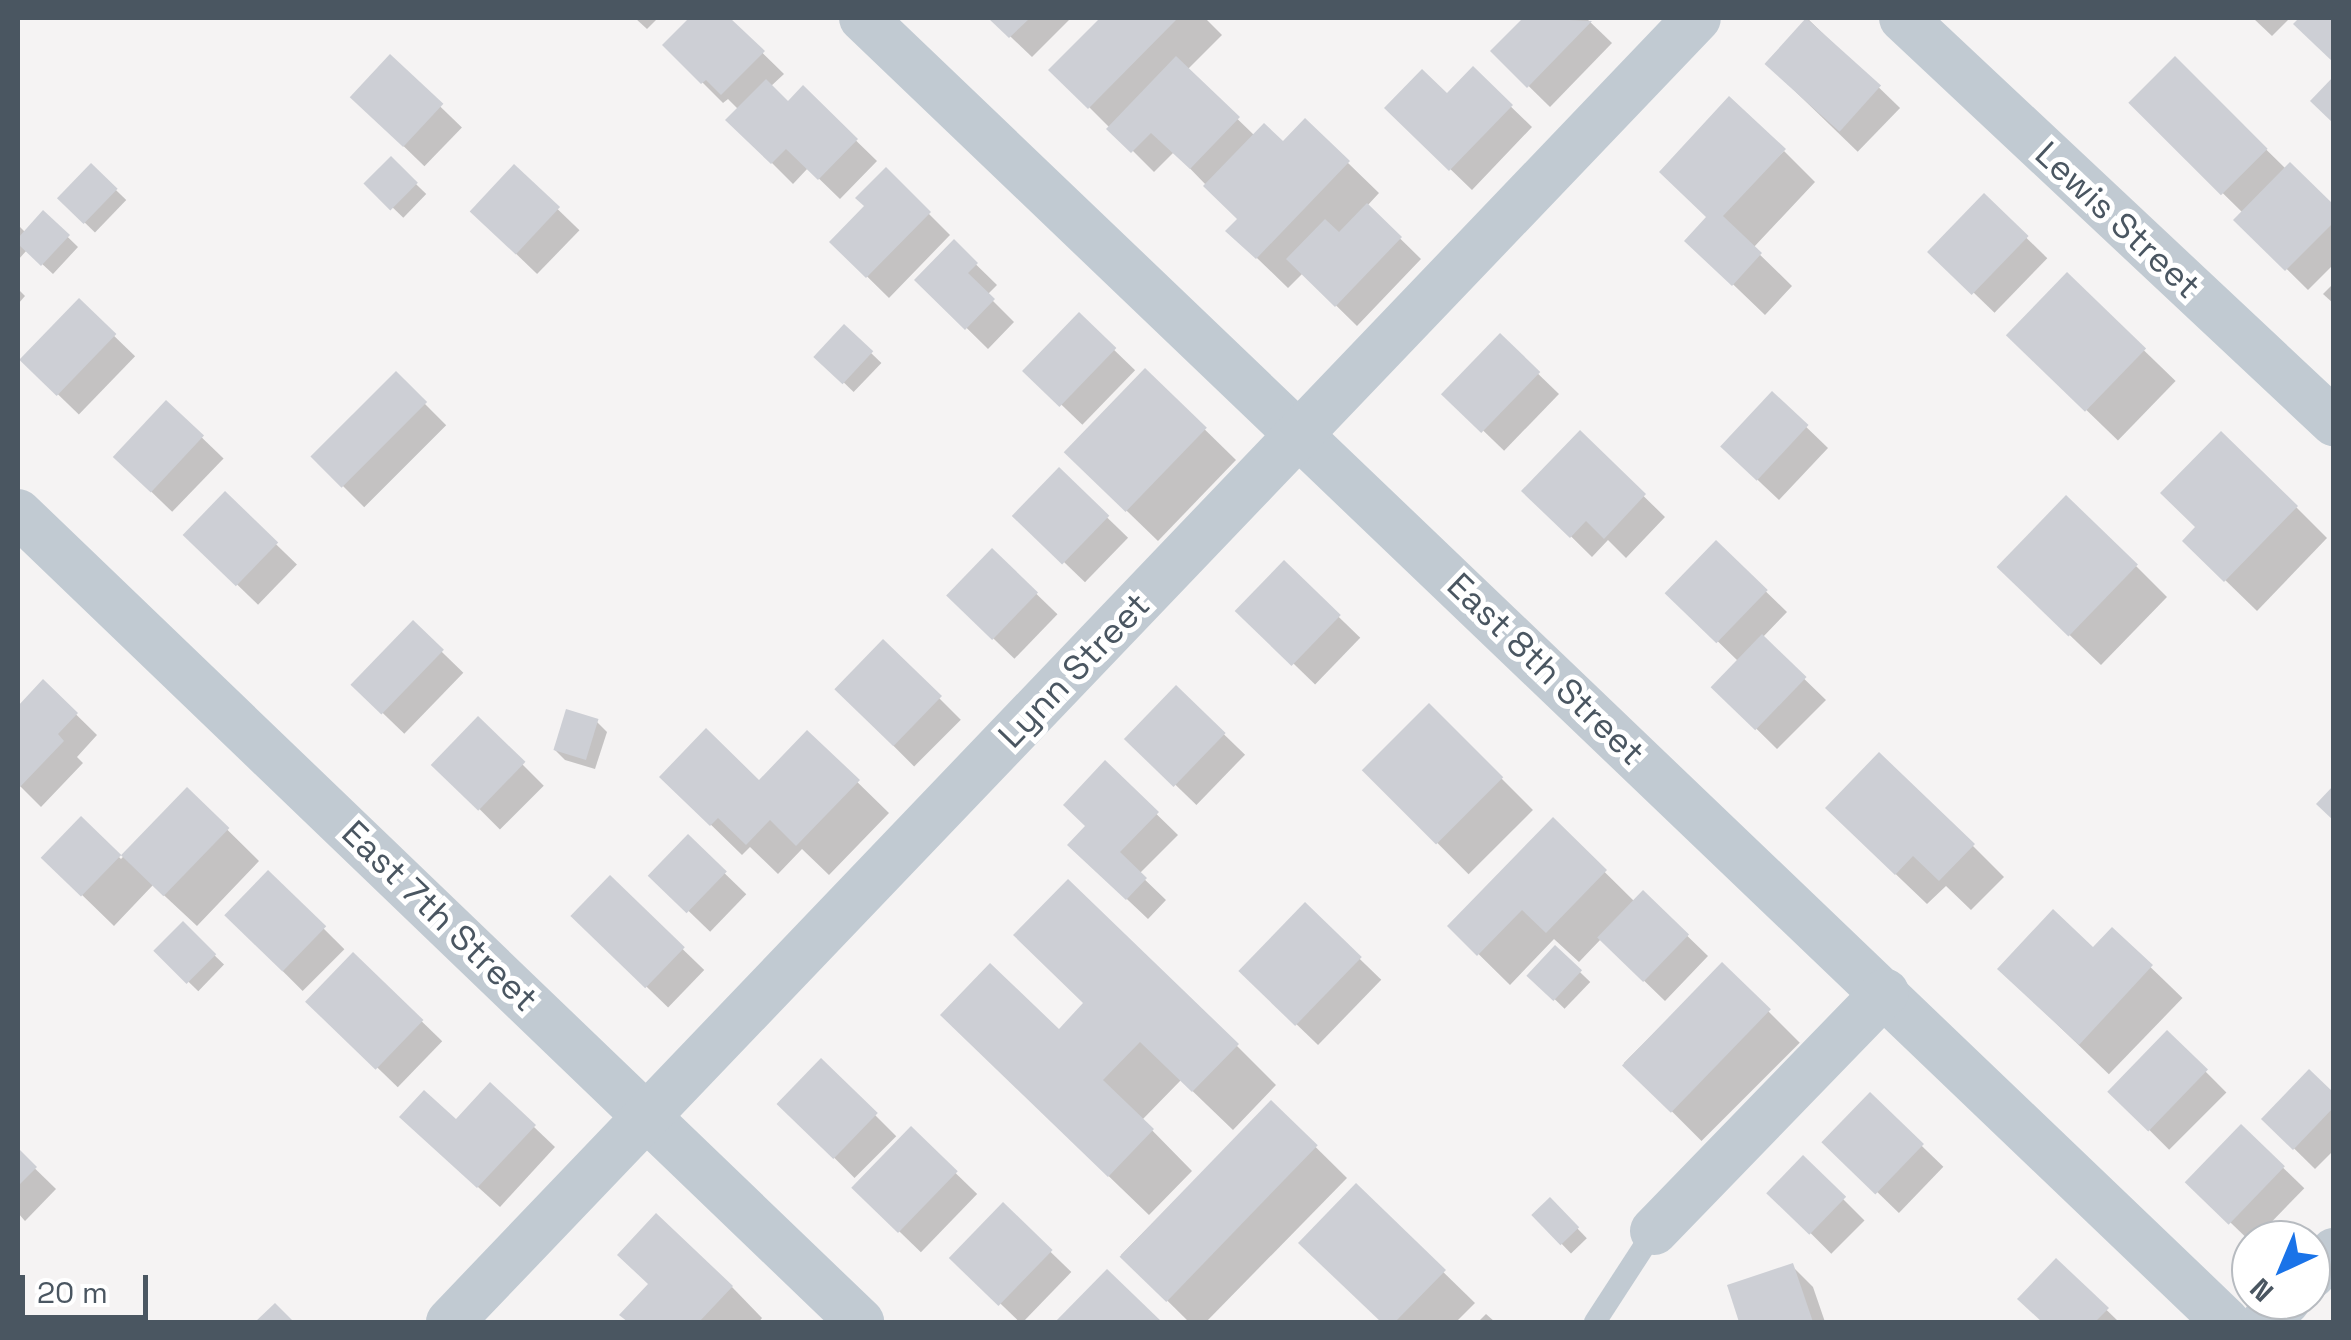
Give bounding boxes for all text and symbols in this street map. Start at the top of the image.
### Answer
street label: Lewis Street [2027,133,2209,307]
street label: East 8th Street [1439,564,1653,774]
street label: Lynn Street [990,584,1158,756]
street label: East 7th Street [333,812,547,1020]
north arrow [2231,1220,2331,1320]
scale bar [25,1255,152,1317]
text: N [2242,1271,2281,1310]
text: 20 m [37,1273,108,1312]

